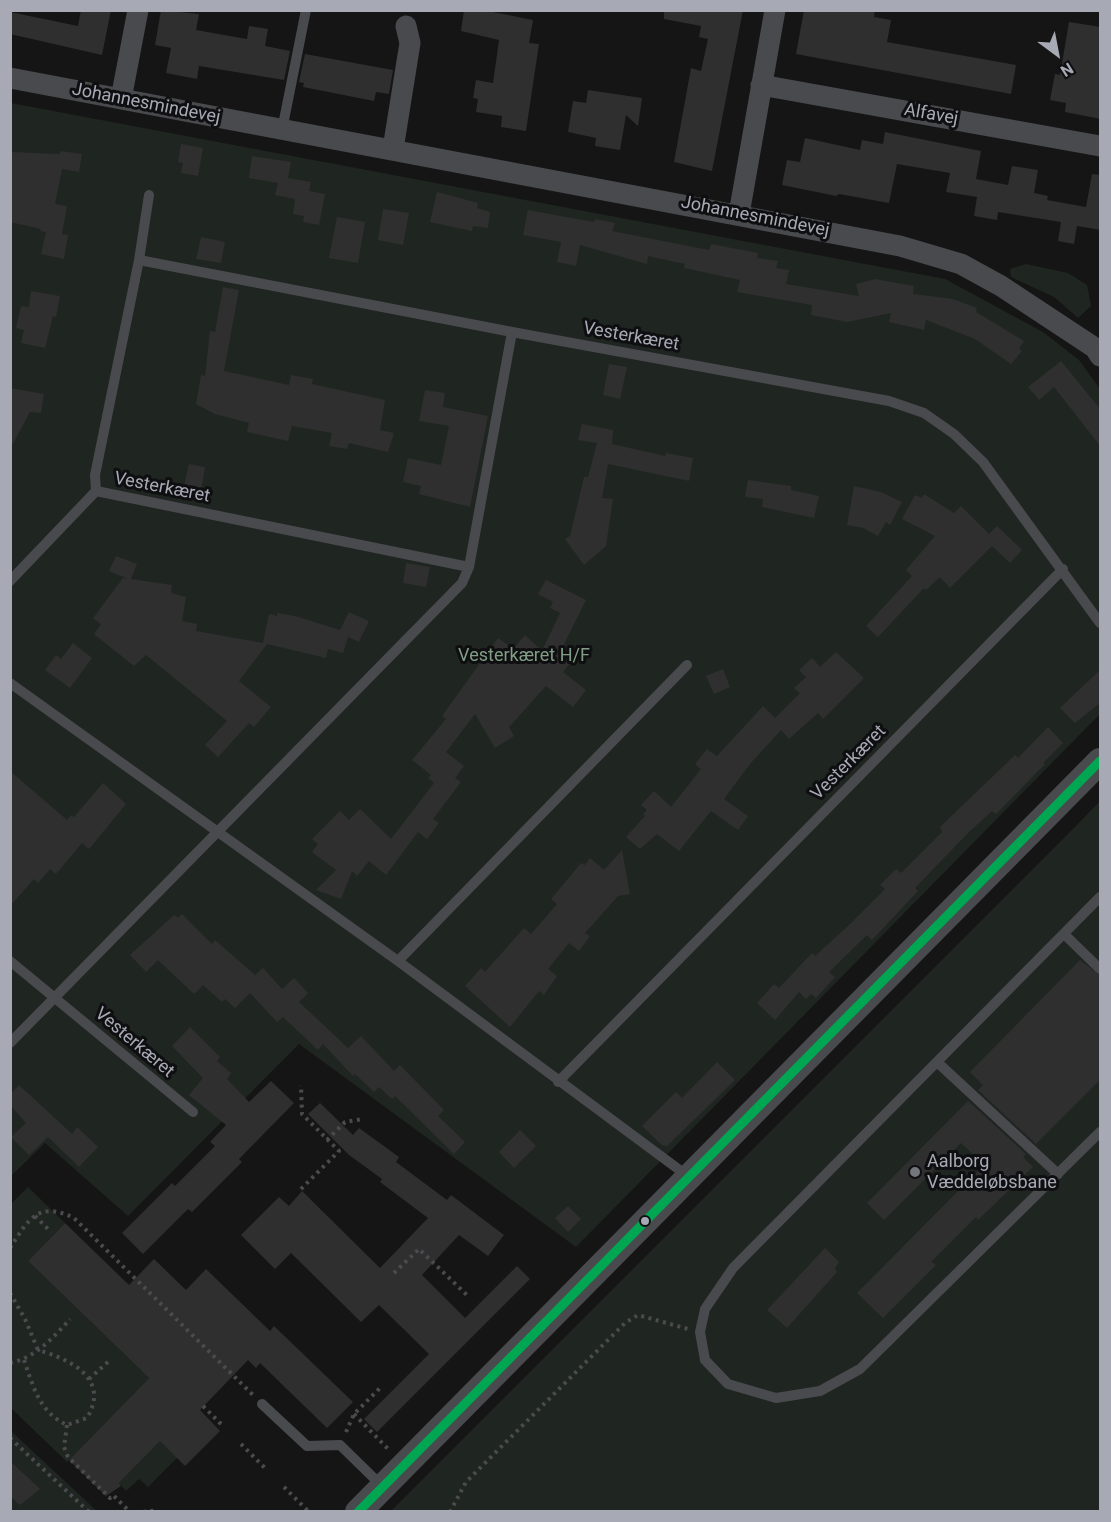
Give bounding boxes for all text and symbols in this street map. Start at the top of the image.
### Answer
north arrow [1027,24,1087,84]
text: N [1057,59,1077,81]
street label: Johannesmindevej [70,79,222,129]
street label: Alfavej [902,100,960,130]
street label: Johannesmindevej [679,192,831,242]
street label: Vesterkæret [581,318,681,356]
street label: Vesterkæret [112,468,212,508]
park label: Vesterkæret H/F [458,645,590,667]
street label: Vesterkæret [807,721,891,805]
street label: Vesterkæret [90,1004,178,1082]
place label: Aalborg Væddeløbsbane [927,1151,1057,1194]
marker: Aalborg Væddeløbsbane [908,1165,922,1179]
unlabelled marker [639,1215,651,1227]

